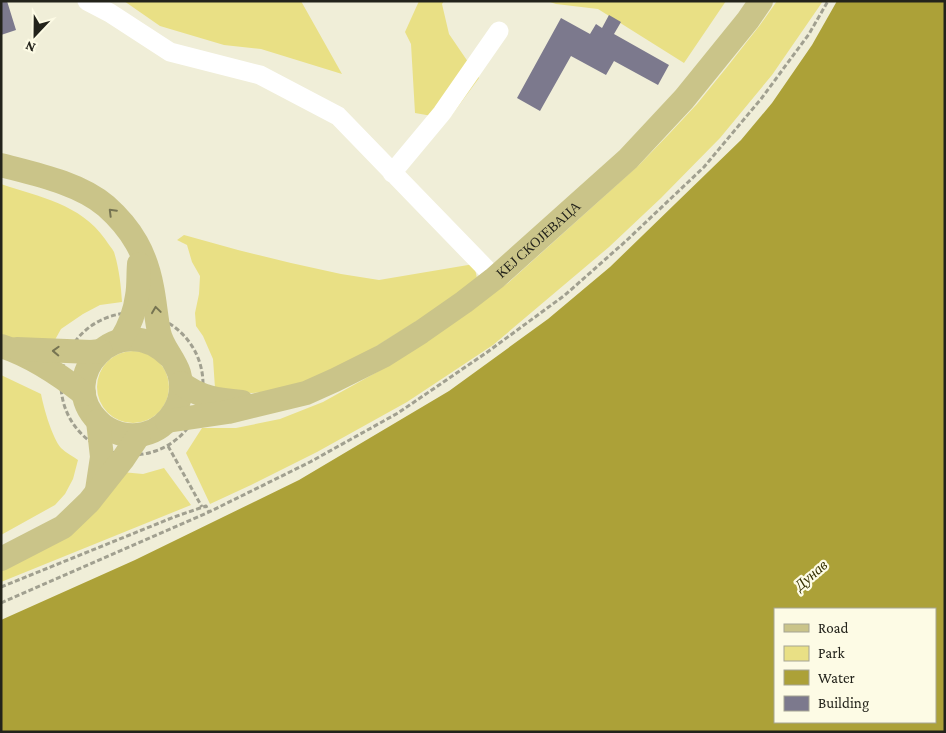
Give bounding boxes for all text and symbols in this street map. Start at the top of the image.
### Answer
north arrow [10,10,60,60]
text: N [22,38,38,56]
street label: КЕЈ СКОЈЕВАЦА [493,197,584,281]
one-way arrow [108,209,117,218]
one-way arrow [151,305,161,314]
one-way arrow [51,345,59,356]
water label: Дунав [790,556,831,595]
legend [774,608,936,723]
text: Road [818,620,849,636]
text: Park [818,645,845,661]
text: Water [818,670,855,686]
text: Building [818,695,869,712]

